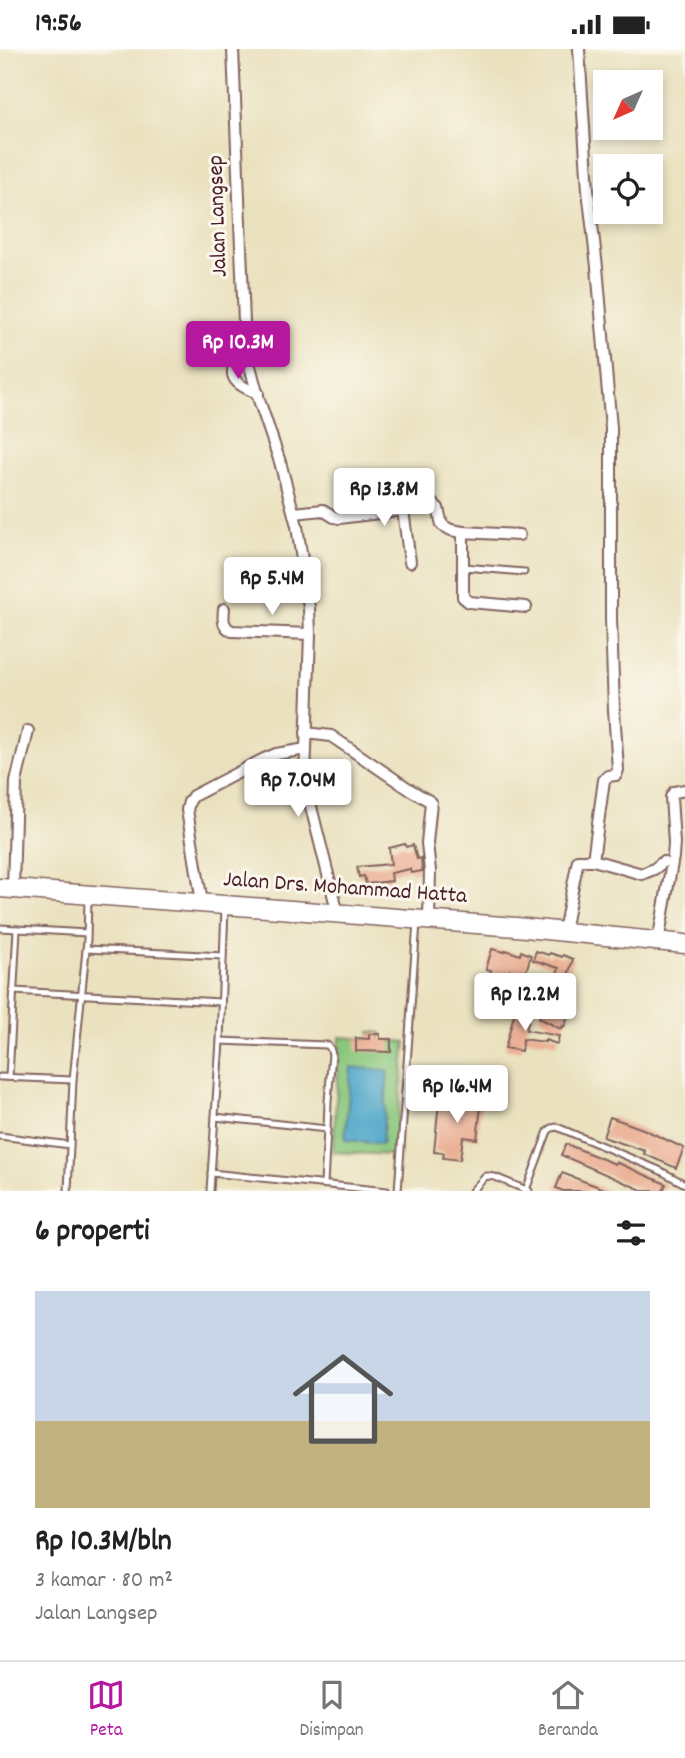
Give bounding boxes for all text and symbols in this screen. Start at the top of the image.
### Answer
text: 19:56 [35,6,82,43]
north arrow [593,70,663,140]
map controls [593,70,663,224]
street label: Jalan Langsep [200,154,238,278]
button: locate [593,154,663,224]
pin: Rp 10.3M [166,321,310,381]
text: Rp 10.3M [202,327,274,360]
pin: Rp 13.8M [312,469,456,528]
text: Rp 13.8M [350,474,418,507]
pin: Rp 5.4M [207,557,337,617]
text: Rp 5.4M [240,563,304,596]
pin: Rp 7.04M [226,759,370,819]
text: Rp 7.04M [260,765,336,798]
street label: Jalan Drs. Mohammad Hatta [222,864,469,914]
pin: Rp 12.2M [453,974,597,1033]
text: Rp 12.2M [490,979,560,1012]
pin: Rp 16.4M [385,1065,529,1125]
text: Rp 16.4M [422,1071,492,1104]
text: 6 properti [35,1212,150,1255]
icon: filters [612,1214,650,1252]
icon: home [280,1336,406,1462]
text: Rp 10.3M/bln [35,1522,172,1565]
text: 3 kamar · 80 m² [35,1565,173,1598]
text: Jalan Langsep [35,1598,158,1631]
tab: Peta [87,1676,125,1745]
tab: Disimpan [299,1676,364,1745]
tab: Beranda [538,1676,598,1745]

